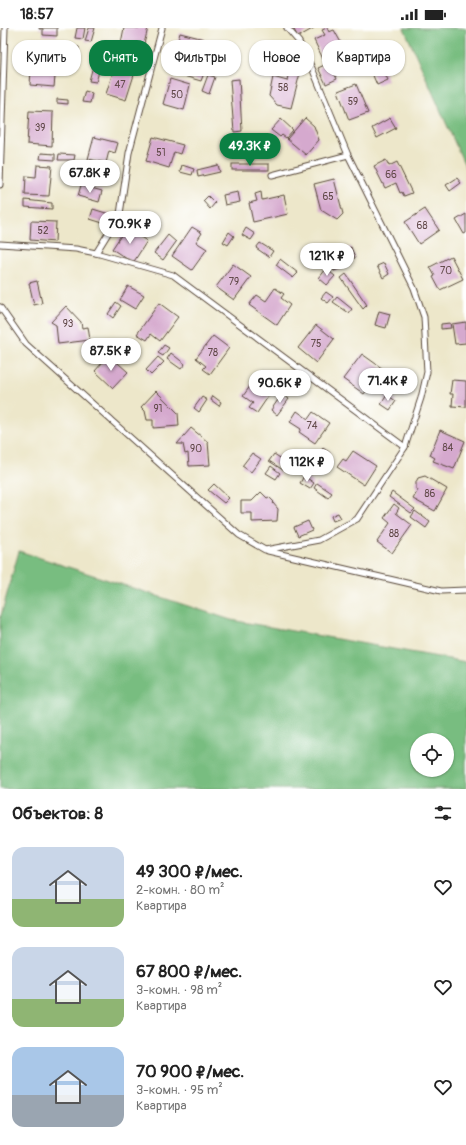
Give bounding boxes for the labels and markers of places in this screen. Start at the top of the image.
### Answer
pin: 49.3K ₽ [213,133,287,167]
pin: 67.8K ₽ [53,160,127,194]
pin: 70.9K ₽ [93,211,167,245]
pin: 121K ₽ [294,243,360,277]
pin: 87.5K ₽ [74,338,148,372]
pin: 71.4K ₽ [351,368,425,402]
pin: 90.6K ₽ [243,370,317,404]
pin: 112K ₽ [274,449,340,483]

